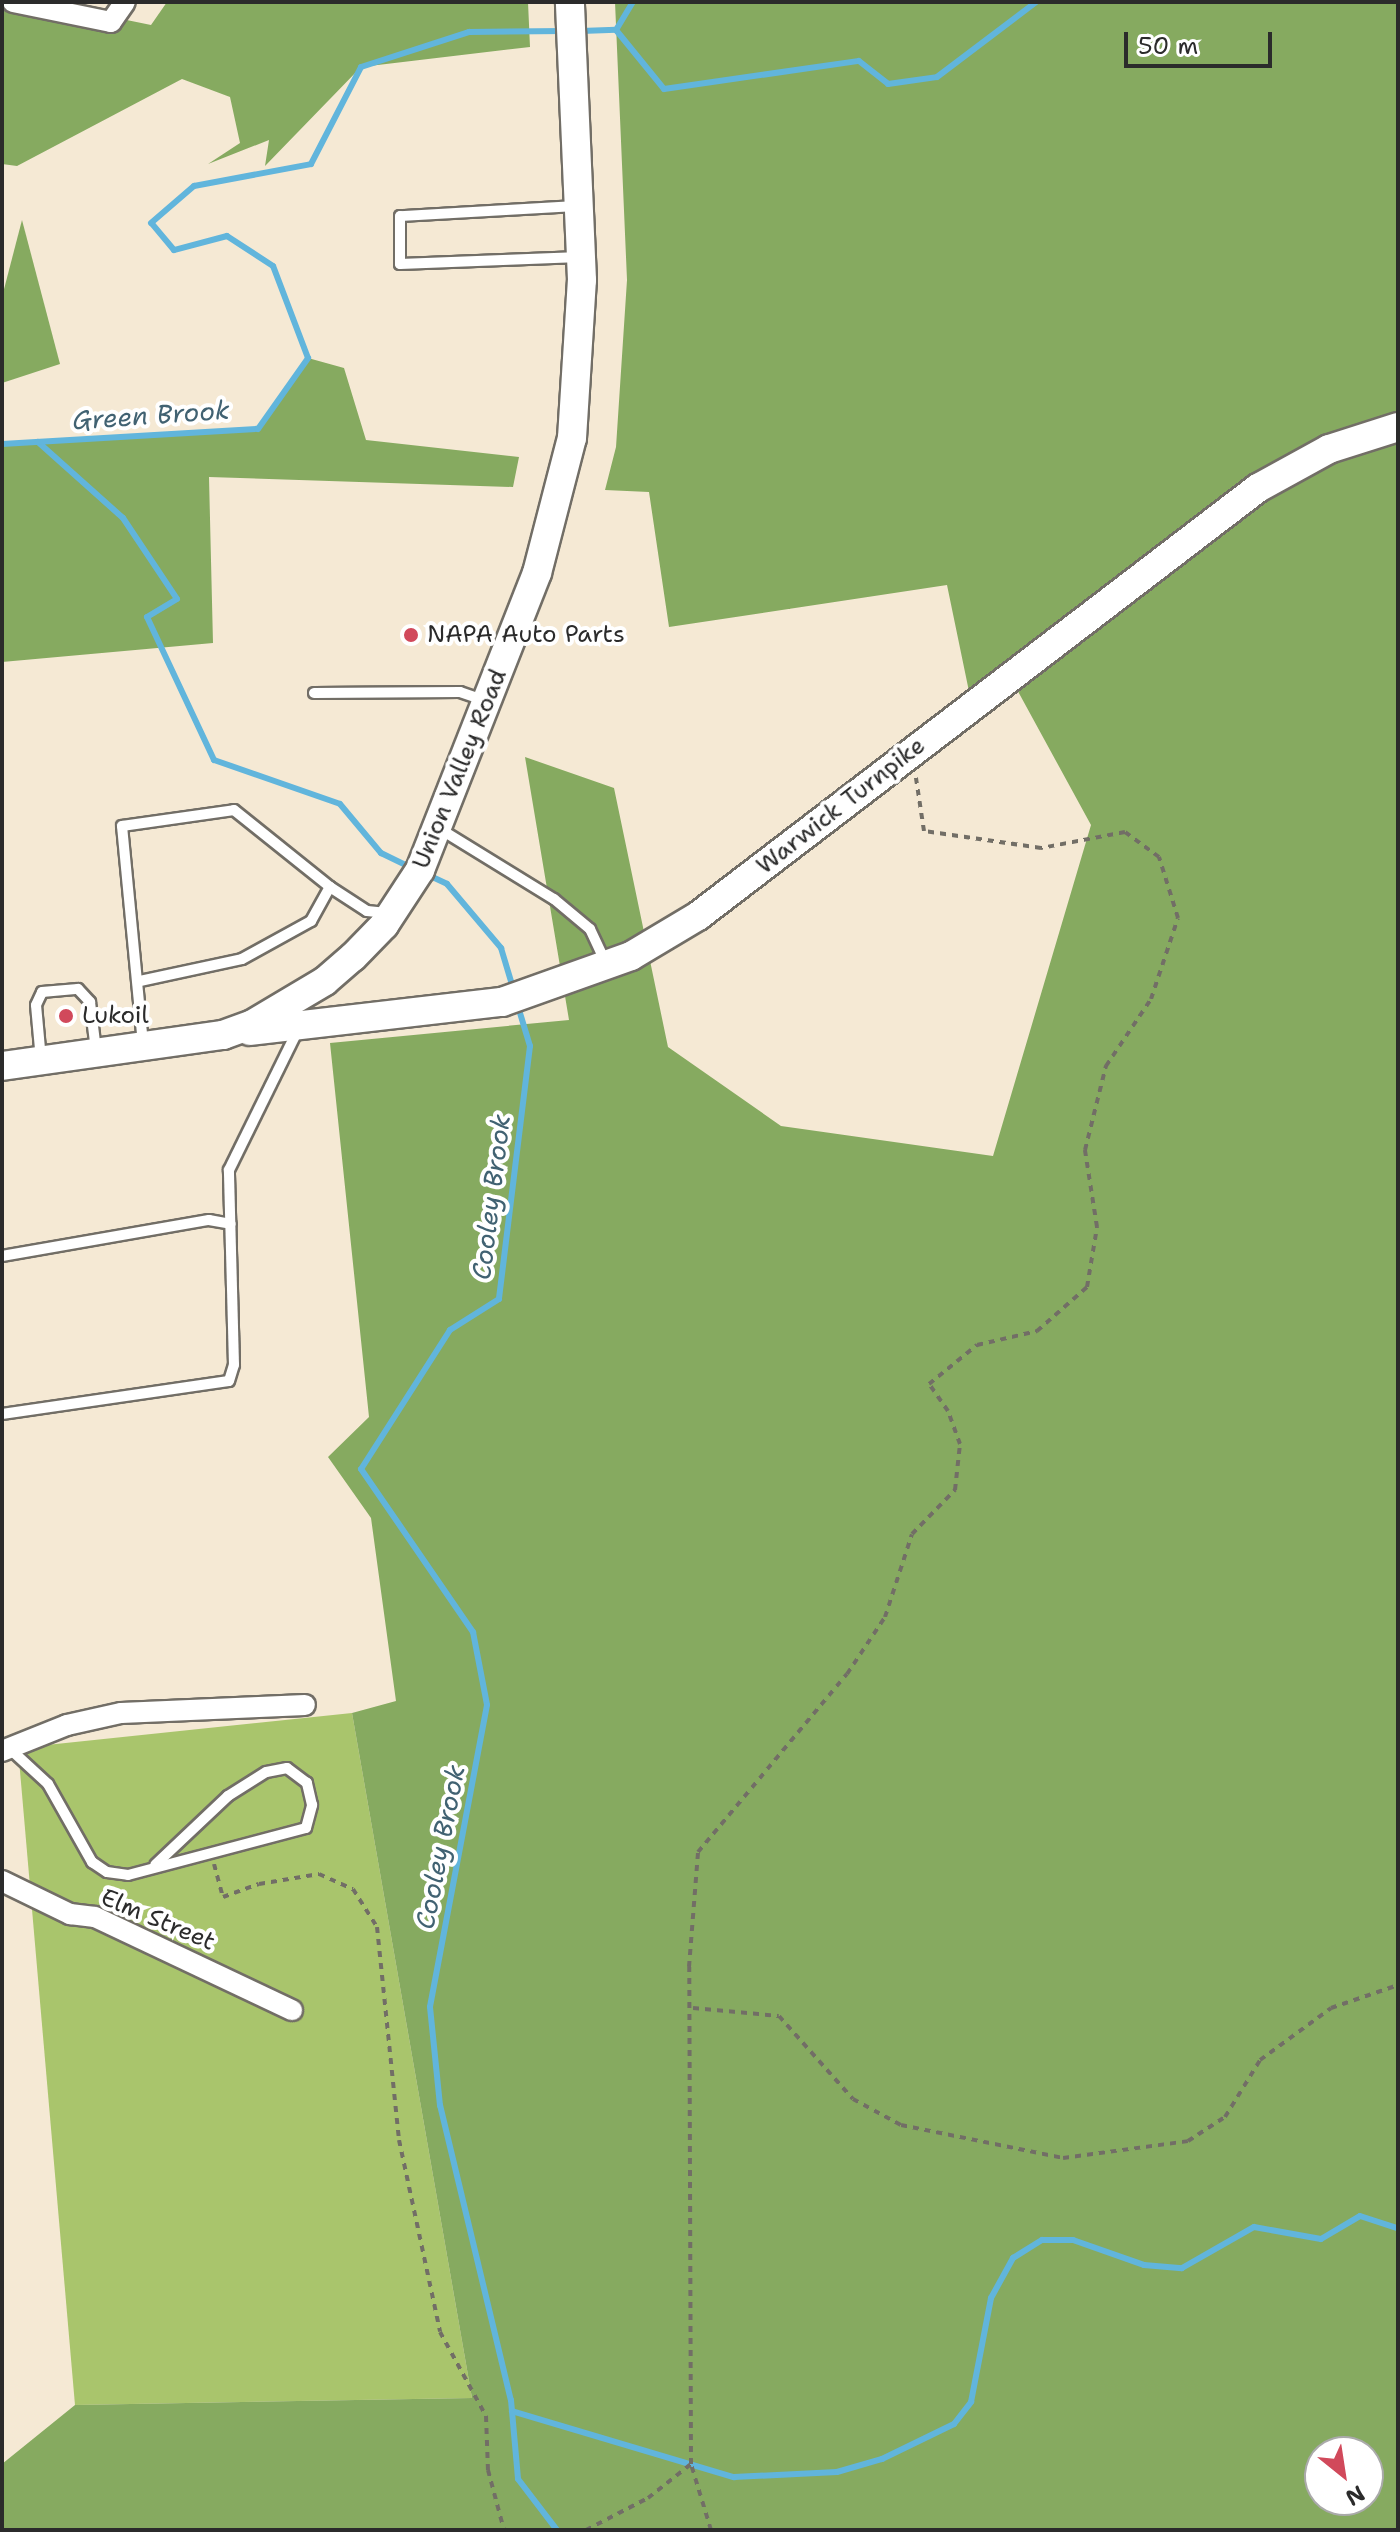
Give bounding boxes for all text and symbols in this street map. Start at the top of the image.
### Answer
scale bar [1128,16,1276,66]
text: 50 m [1138,30,1198,62]
water label: Green Brook [71,394,231,436]
place label: NAPA Auto Parts [427,621,625,649]
marker: NAPA Auto Parts [402,626,420,644]
street label: Union Valley Road [407,665,513,873]
street label: Warwick Turnpike [751,731,931,881]
place label: Lukoil [82,1002,149,1030]
marker: Lukoil [57,1007,75,1025]
water label: Cooley Brook [465,1112,517,1282]
water label: Cooley Brook [409,1762,471,1932]
street label: Elm Street [97,1883,219,1957]
north arrow [1304,2436,1384,2516]
text: N [1340,2479,1370,2512]

